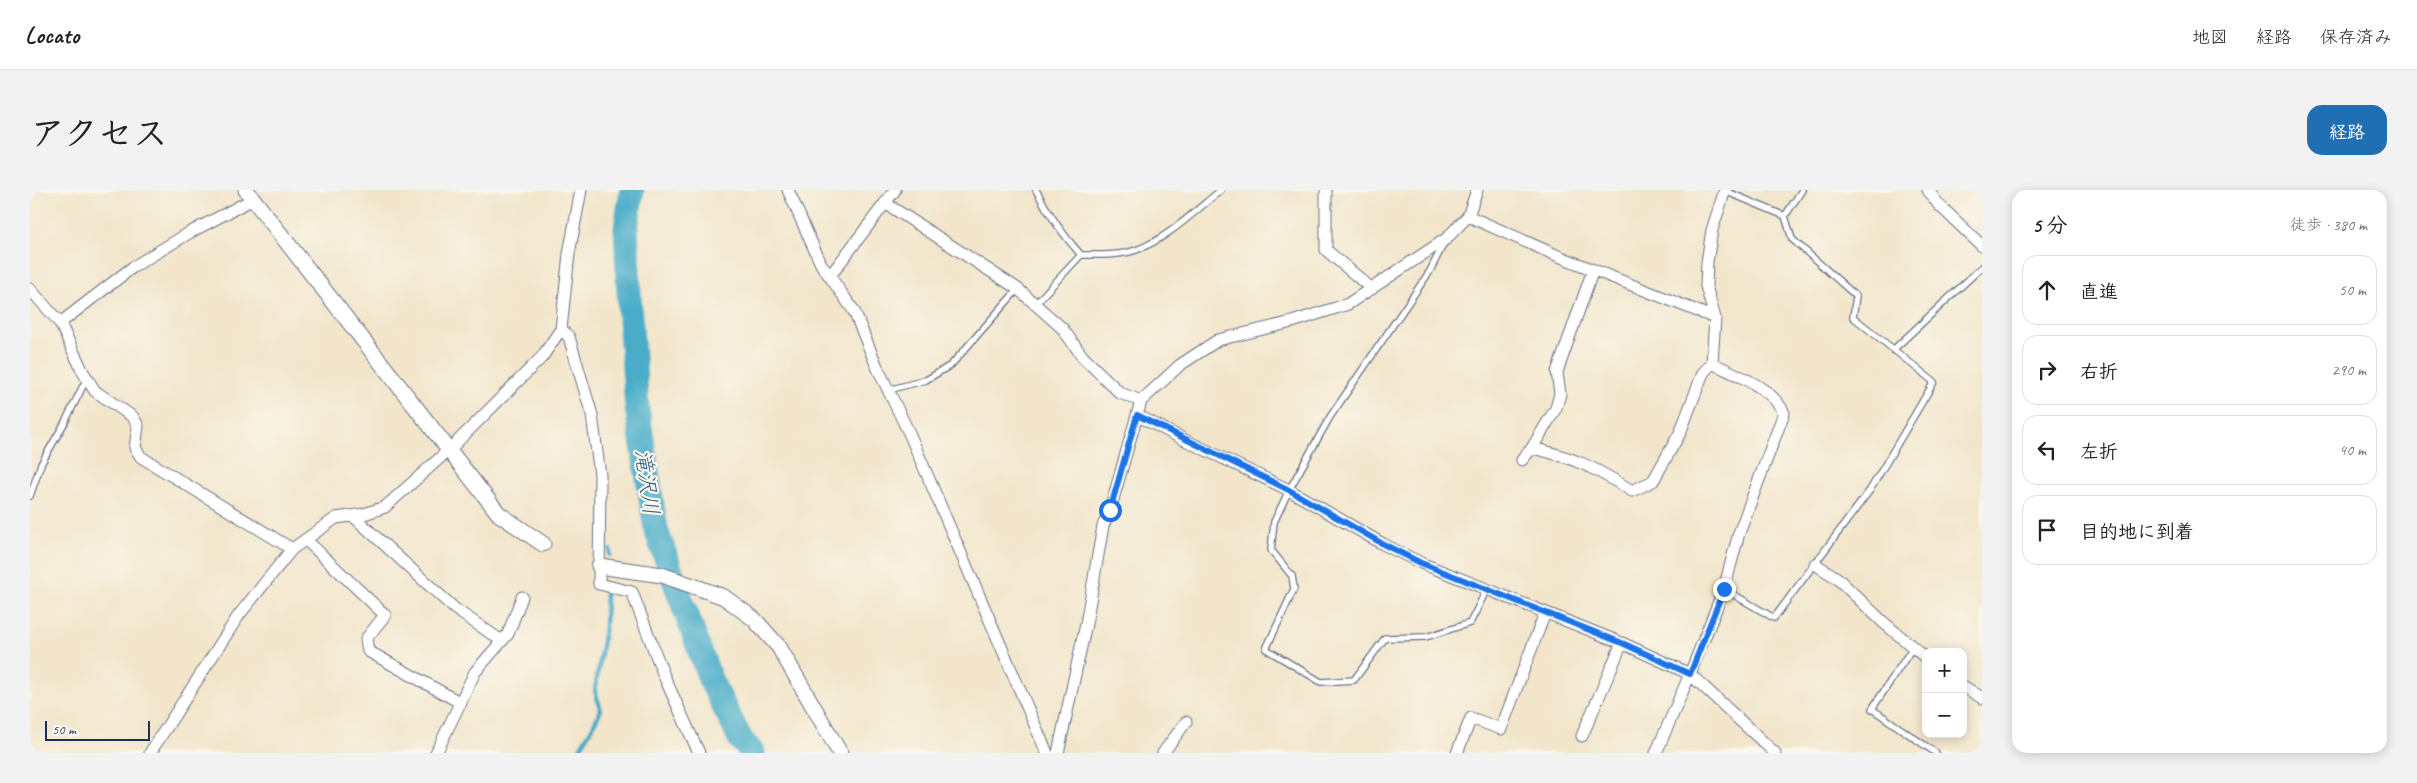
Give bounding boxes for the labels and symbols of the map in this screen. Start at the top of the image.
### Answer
water label: 滝沢川 [629,448,665,517]
route start [1099,499,1122,522]
route end [1713,578,1736,601]
scale bar [45,718,150,741]

